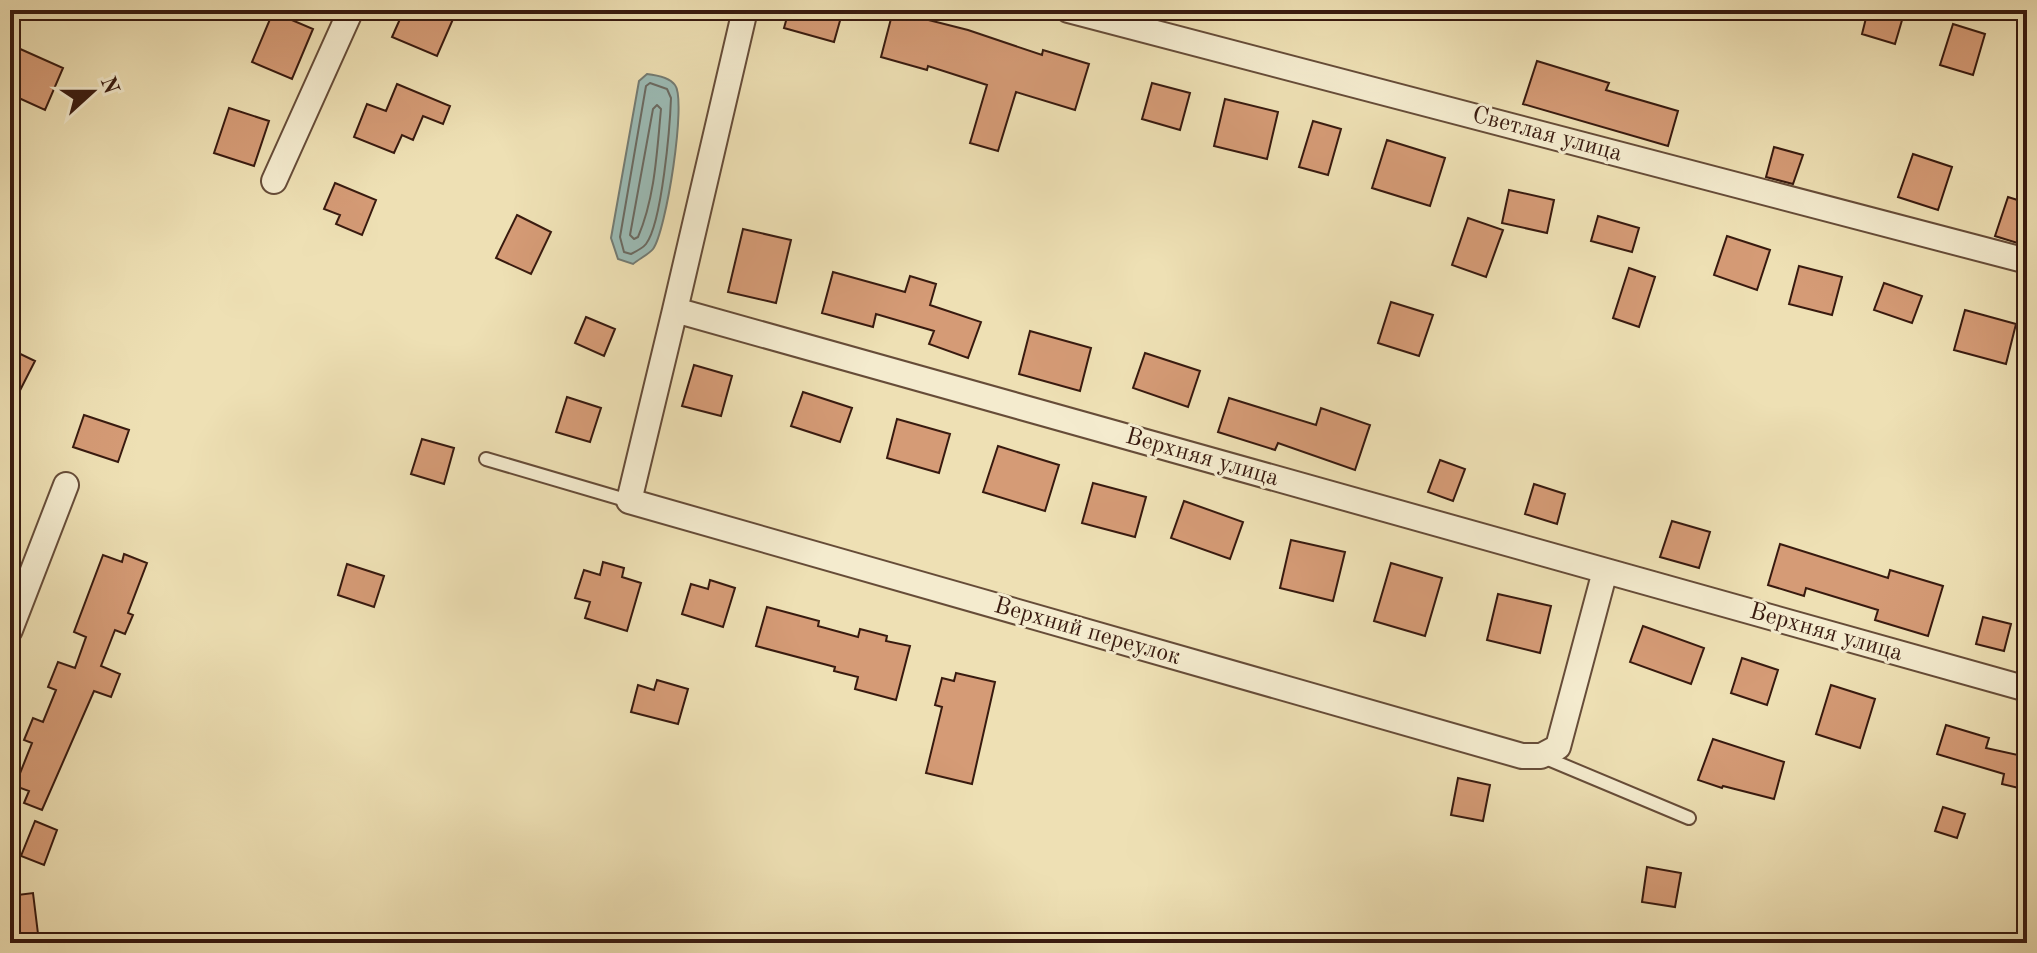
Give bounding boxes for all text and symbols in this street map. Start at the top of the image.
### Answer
north arrow [52,52,132,132]
text: N [96,74,122,98]
street label: Светлая улица [1469,103,1625,167]
street label: Верхняя улица [1123,425,1281,491]
street label: Верхний переулок [991,594,1183,670]
street label: Верхняя улица [1747,600,1905,666]

